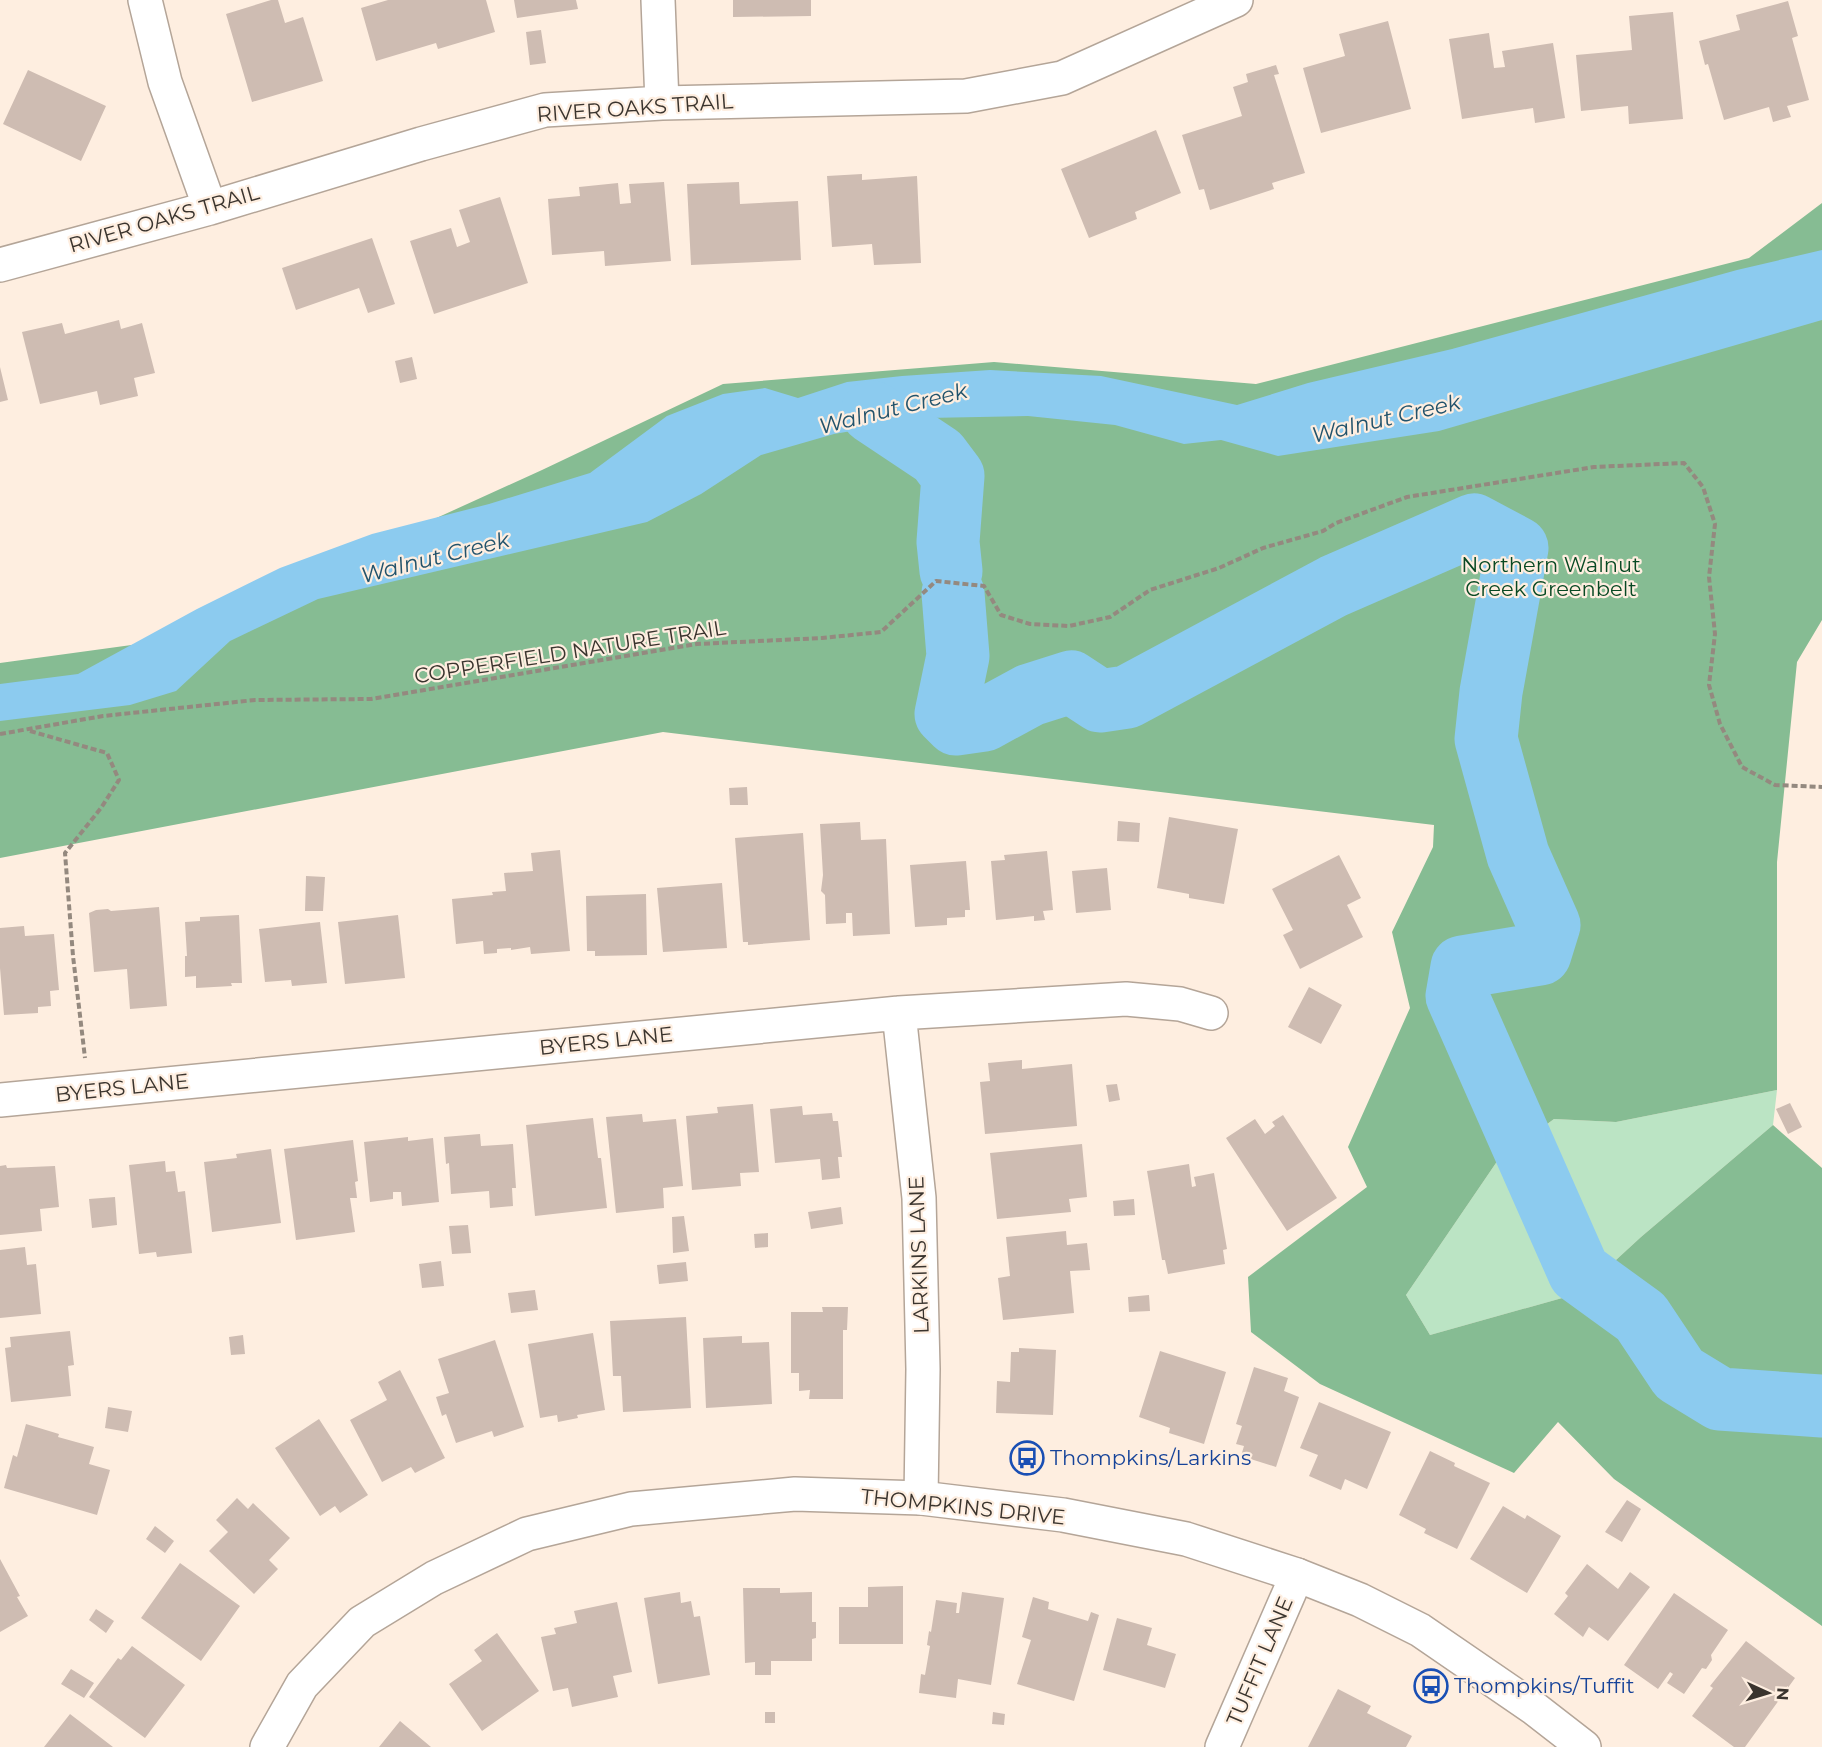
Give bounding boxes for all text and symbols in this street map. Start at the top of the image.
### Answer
street label: RIVER OAKS TRAIL [536,88,735,127]
street label: RIVER OAKS TRAIL [66,179,262,258]
water label: Walnut Creek [816,377,971,440]
water label: Walnut Creek [1309,388,1464,449]
water label: Walnut Creek [358,526,513,589]
park label: Northern Walnut Creek Greenbelt [1461,552,1641,601]
street label: COPPERFIELD NATURE TRAIL [412,614,728,689]
street label: BYERS LANE [538,1021,674,1060]
street label: BYERS LANE [54,1068,190,1107]
street label: LARKINS LANE [903,1176,934,1334]
bus stop icon: Thompkins/Larkins [1009,1440,1045,1476]
place label: Thompkins/Larkins [1050,1445,1251,1470]
street label: THOMPKINS DRIVE [860,1483,1066,1530]
street label: TUFFIT LANE [1221,1593,1298,1729]
north arrow [1738,1663,1798,1723]
bus stop icon: Thompkins/Tuffit [1413,1668,1449,1704]
place label: Thompkins/Tuffit [1454,1673,1635,1698]
text: N [1773,1687,1792,1701]

